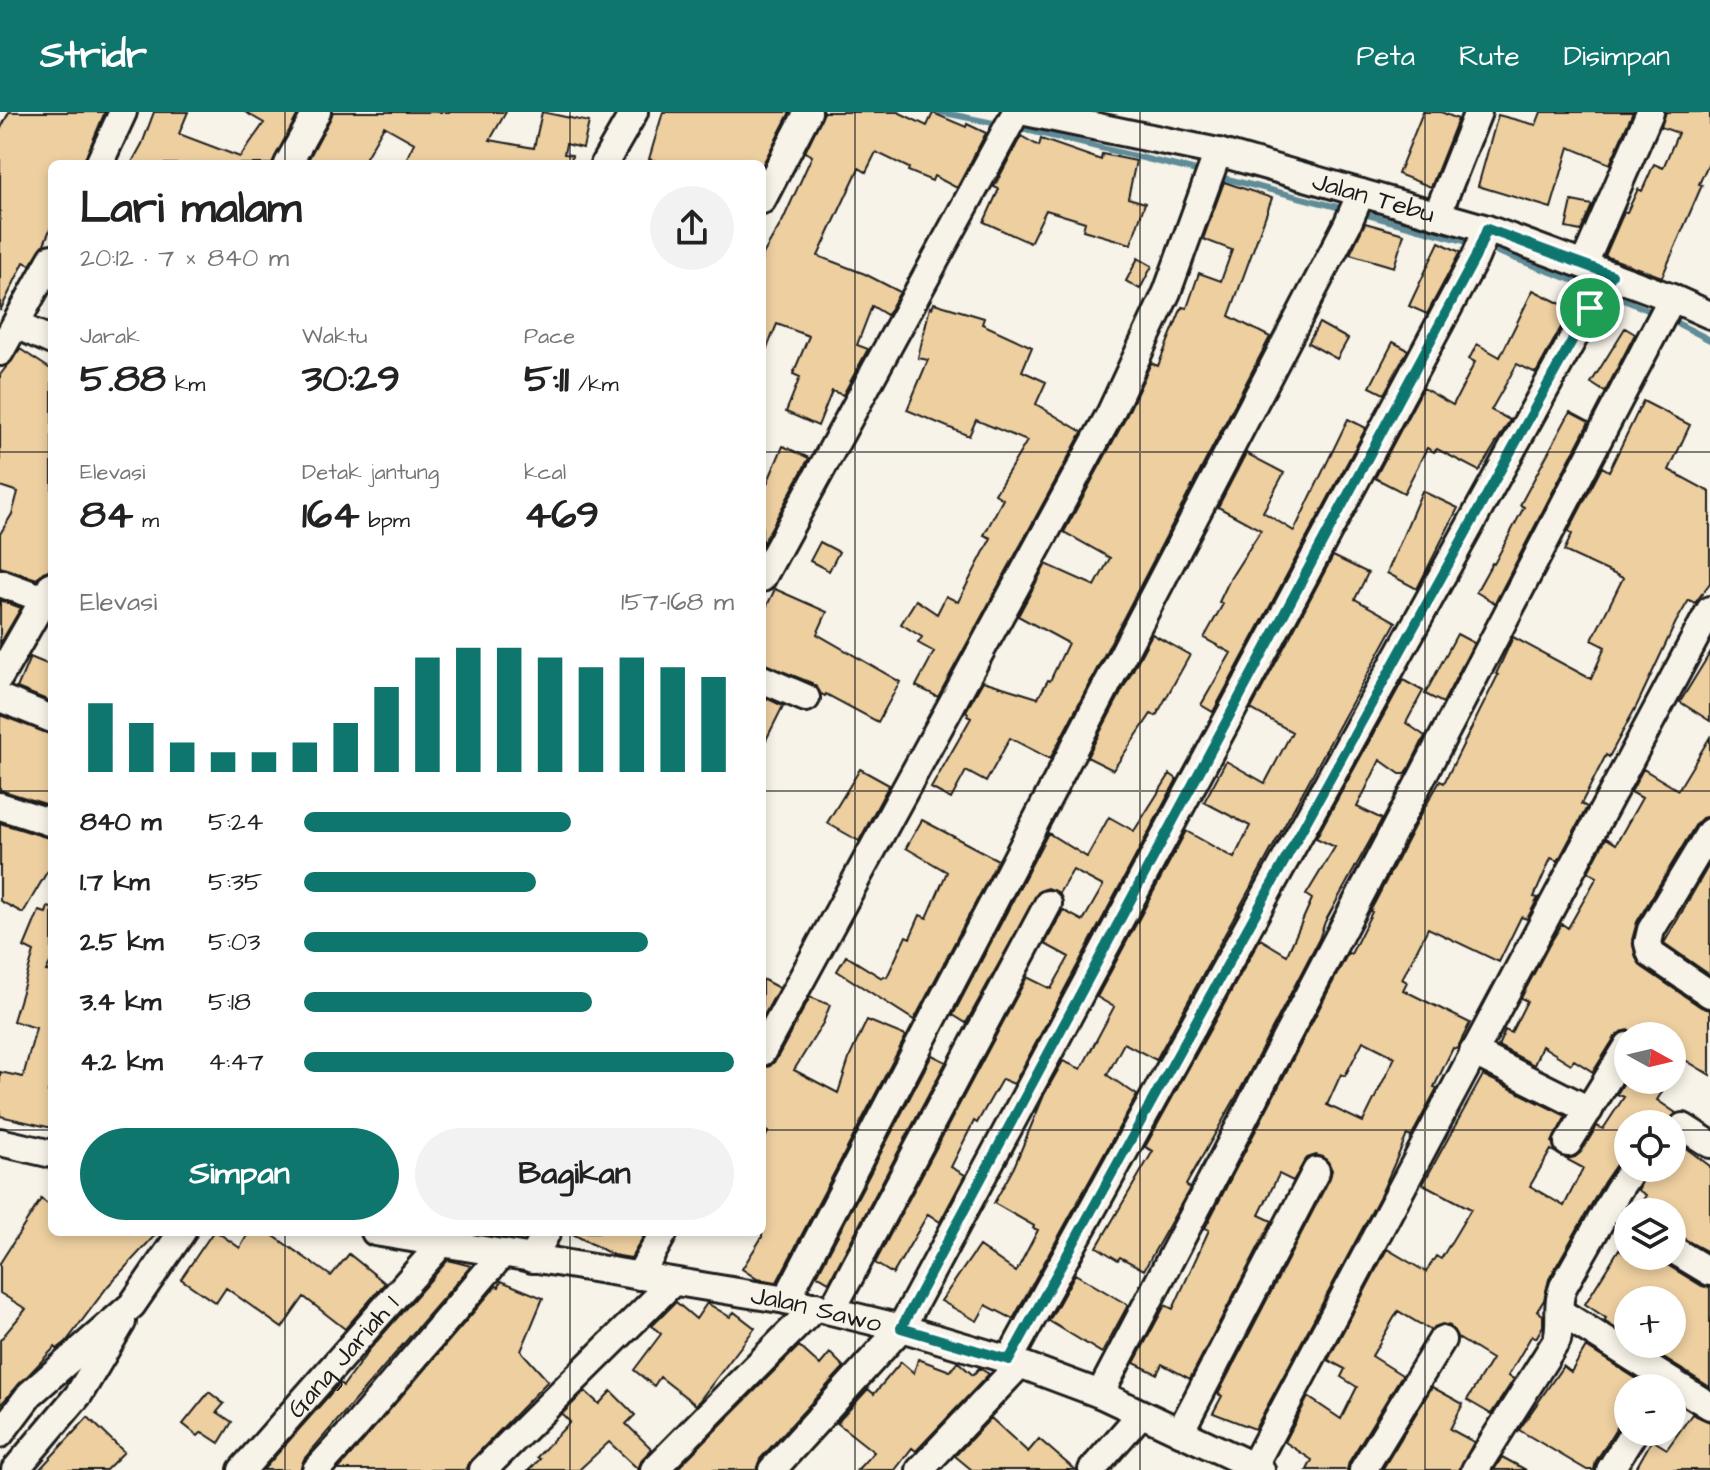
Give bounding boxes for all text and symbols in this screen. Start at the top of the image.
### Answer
text: Stridr [40,30,147,82]
text: Peta [1356,37,1415,76]
text: Rute [1459,37,1520,76]
text: Disimpan [1564,37,1670,76]
street label: Jalan Tebu [1308,163,1439,232]
text: Lari malam [80,179,302,240]
button: share [650,186,734,270]
text: 20:12 · 7 × 840 m [80,240,289,276]
pin [1556,274,1624,342]
icon: arrive [1568,286,1612,330]
text: Jarak [80,321,140,352]
text: Waktu [302,321,367,352]
text: Pace [524,321,575,352]
text: 5.88 [80,352,166,407]
text: 30:29 [302,352,400,407]
text: 5:11 [524,352,569,407]
text: km [166,369,205,400]
text: /km [569,369,619,400]
text: Elevasi [80,457,145,488]
text: Detak jantung [302,457,439,488]
text: kcal [524,457,566,488]
text: 84 [80,488,133,543]
text: 164 [302,488,359,543]
text: 469 [524,488,599,543]
text: m [133,505,159,536]
text: bpm [359,505,410,536]
text: Elevasi [80,584,157,620]
text: 157–168 m [621,584,734,620]
text: 840 m [80,804,162,840]
text: 5:24 [208,804,263,840]
text: 1.7 km [80,864,150,900]
text: 5:35 [208,864,262,900]
text: 2.5 km [80,924,164,960]
text: 5:03 [208,924,260,960]
text: 3.4 km [80,984,161,1020]
text: 5:18 [208,984,251,1020]
north arrow [1614,1022,1686,1094]
map controls [1614,1022,1686,1446]
text: 4.2 km [80,1044,163,1080]
text: 4:47 [208,1044,264,1080]
button: locate [1614,1110,1686,1182]
button: Simpan [80,1128,399,1220]
button: Bagikan [415,1128,734,1220]
button: layers [1614,1198,1686,1270]
street label: Jalan Sawo [748,1277,886,1342]
button: + [1614,1286,1686,1358]
street label: Gang Jariah 1 [279,1287,407,1426]
button: − [1614,1374,1686,1446]

